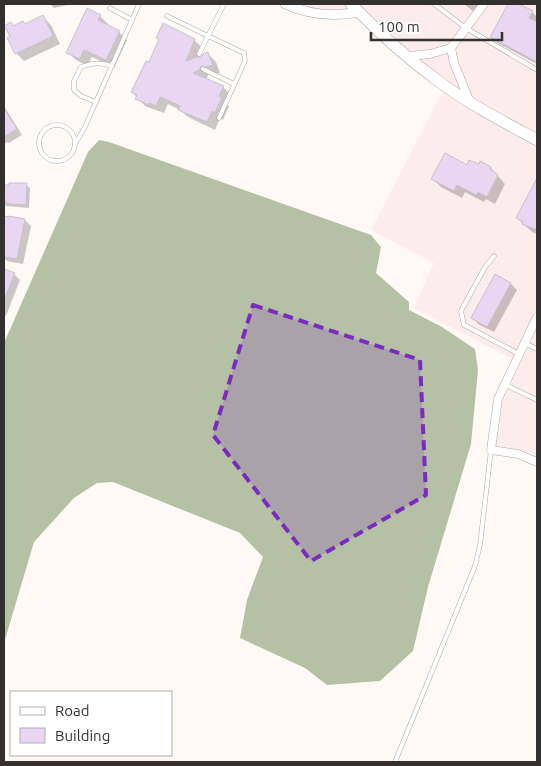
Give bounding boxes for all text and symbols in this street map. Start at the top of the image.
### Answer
scale bar [371,10,502,42]
text: 100 m [378,18,420,35]
legend [10,691,172,756]
text: Road [55,702,90,719]
text: Building [55,727,110,744]

